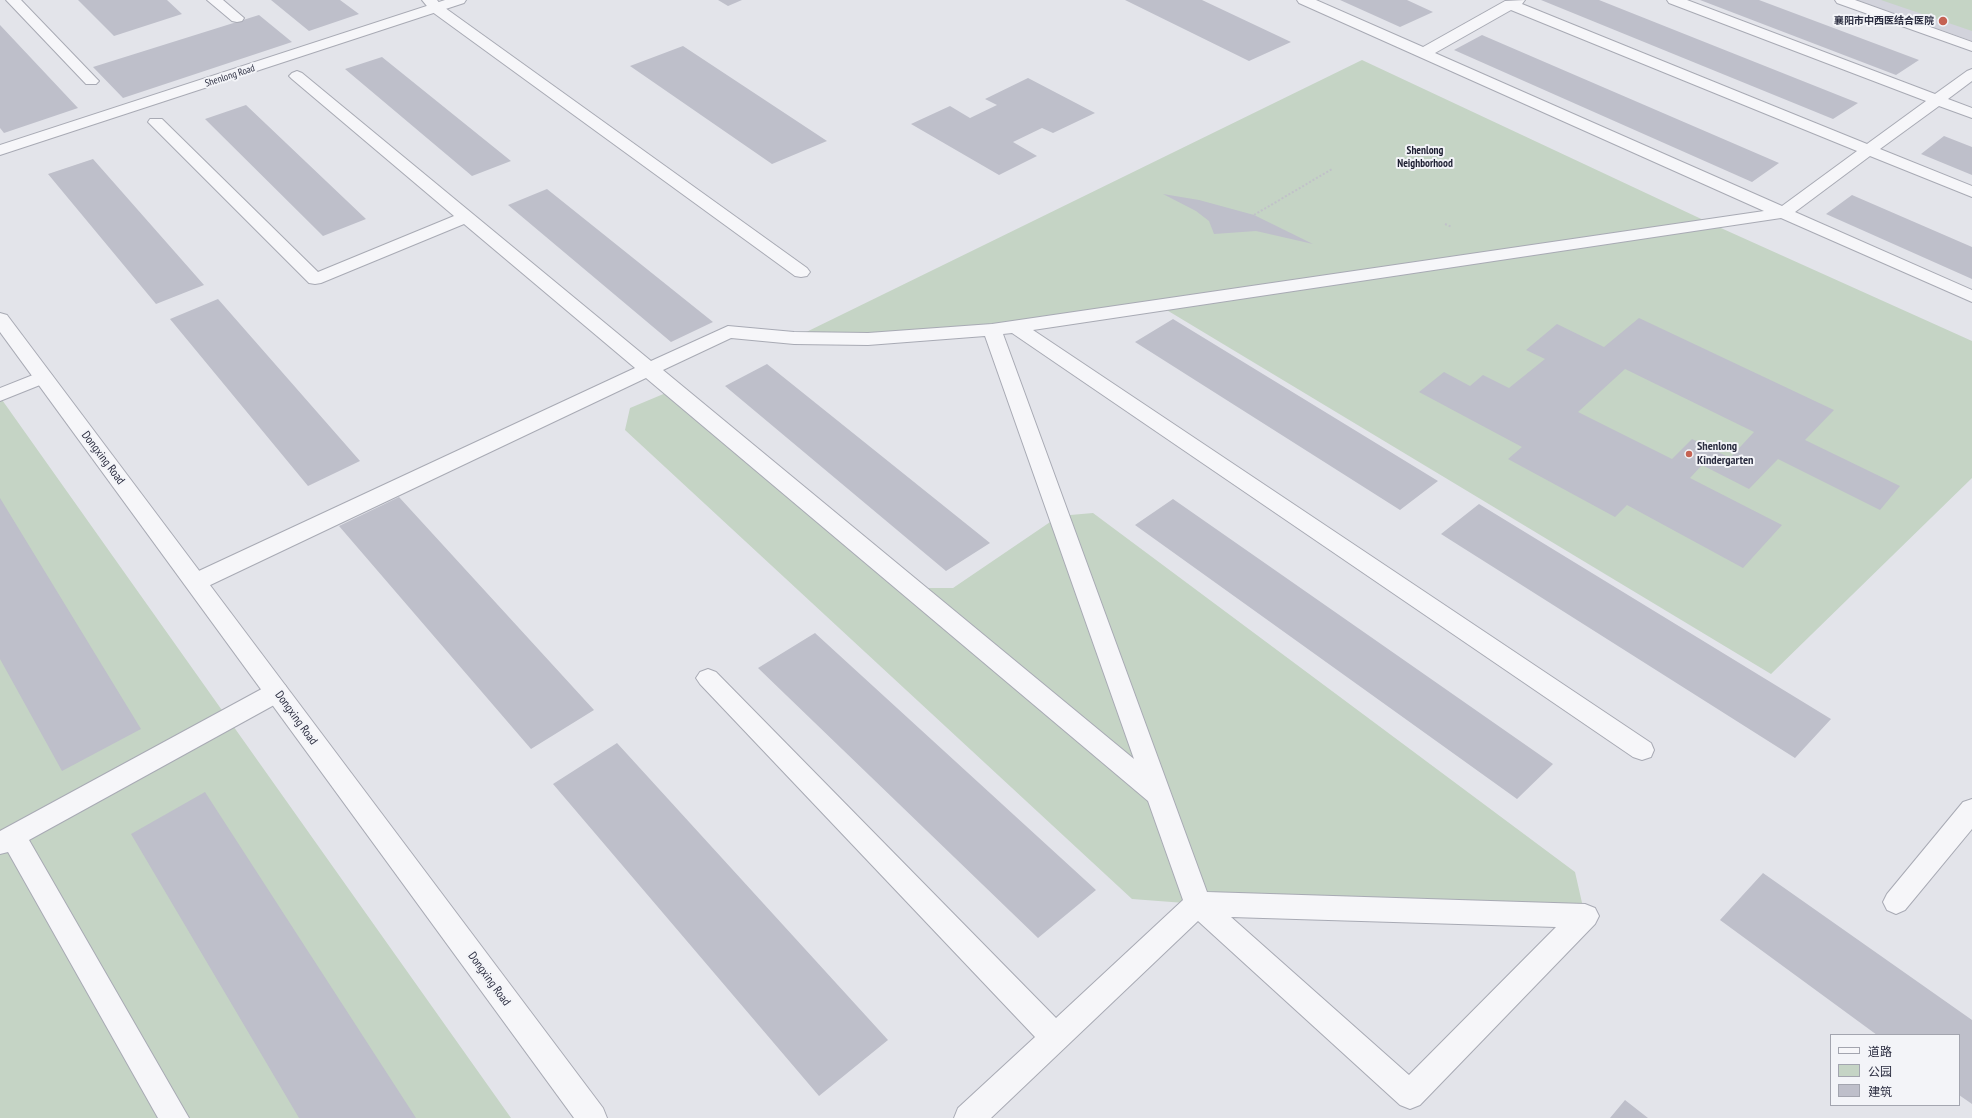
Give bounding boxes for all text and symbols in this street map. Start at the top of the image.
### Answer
place label: 襄阳市中西医结合医院 [1834,15,1934,27]
marker: 襄阳市中西医结合医院 [1937,15,1949,27]
street label: Shenlong Road [204,62,256,90]
district label: Shenlong Neighborhood [1397,144,1453,170]
street label: Dongxing Road [78,429,128,487]
place label: Shenlong Kindergarten [1697,440,1753,468]
marker: Shenlong Kindergarten [1684,449,1694,459]
street label: Dongxing Road [272,688,320,748]
street label: Dongxing Road [465,949,513,1009]
legend [1830,1034,1960,1106]
text: 道路 [1868,1044,1892,1059]
text: 公园 [1868,1064,1892,1079]
text: 建筑 [1868,1084,1892,1099]

